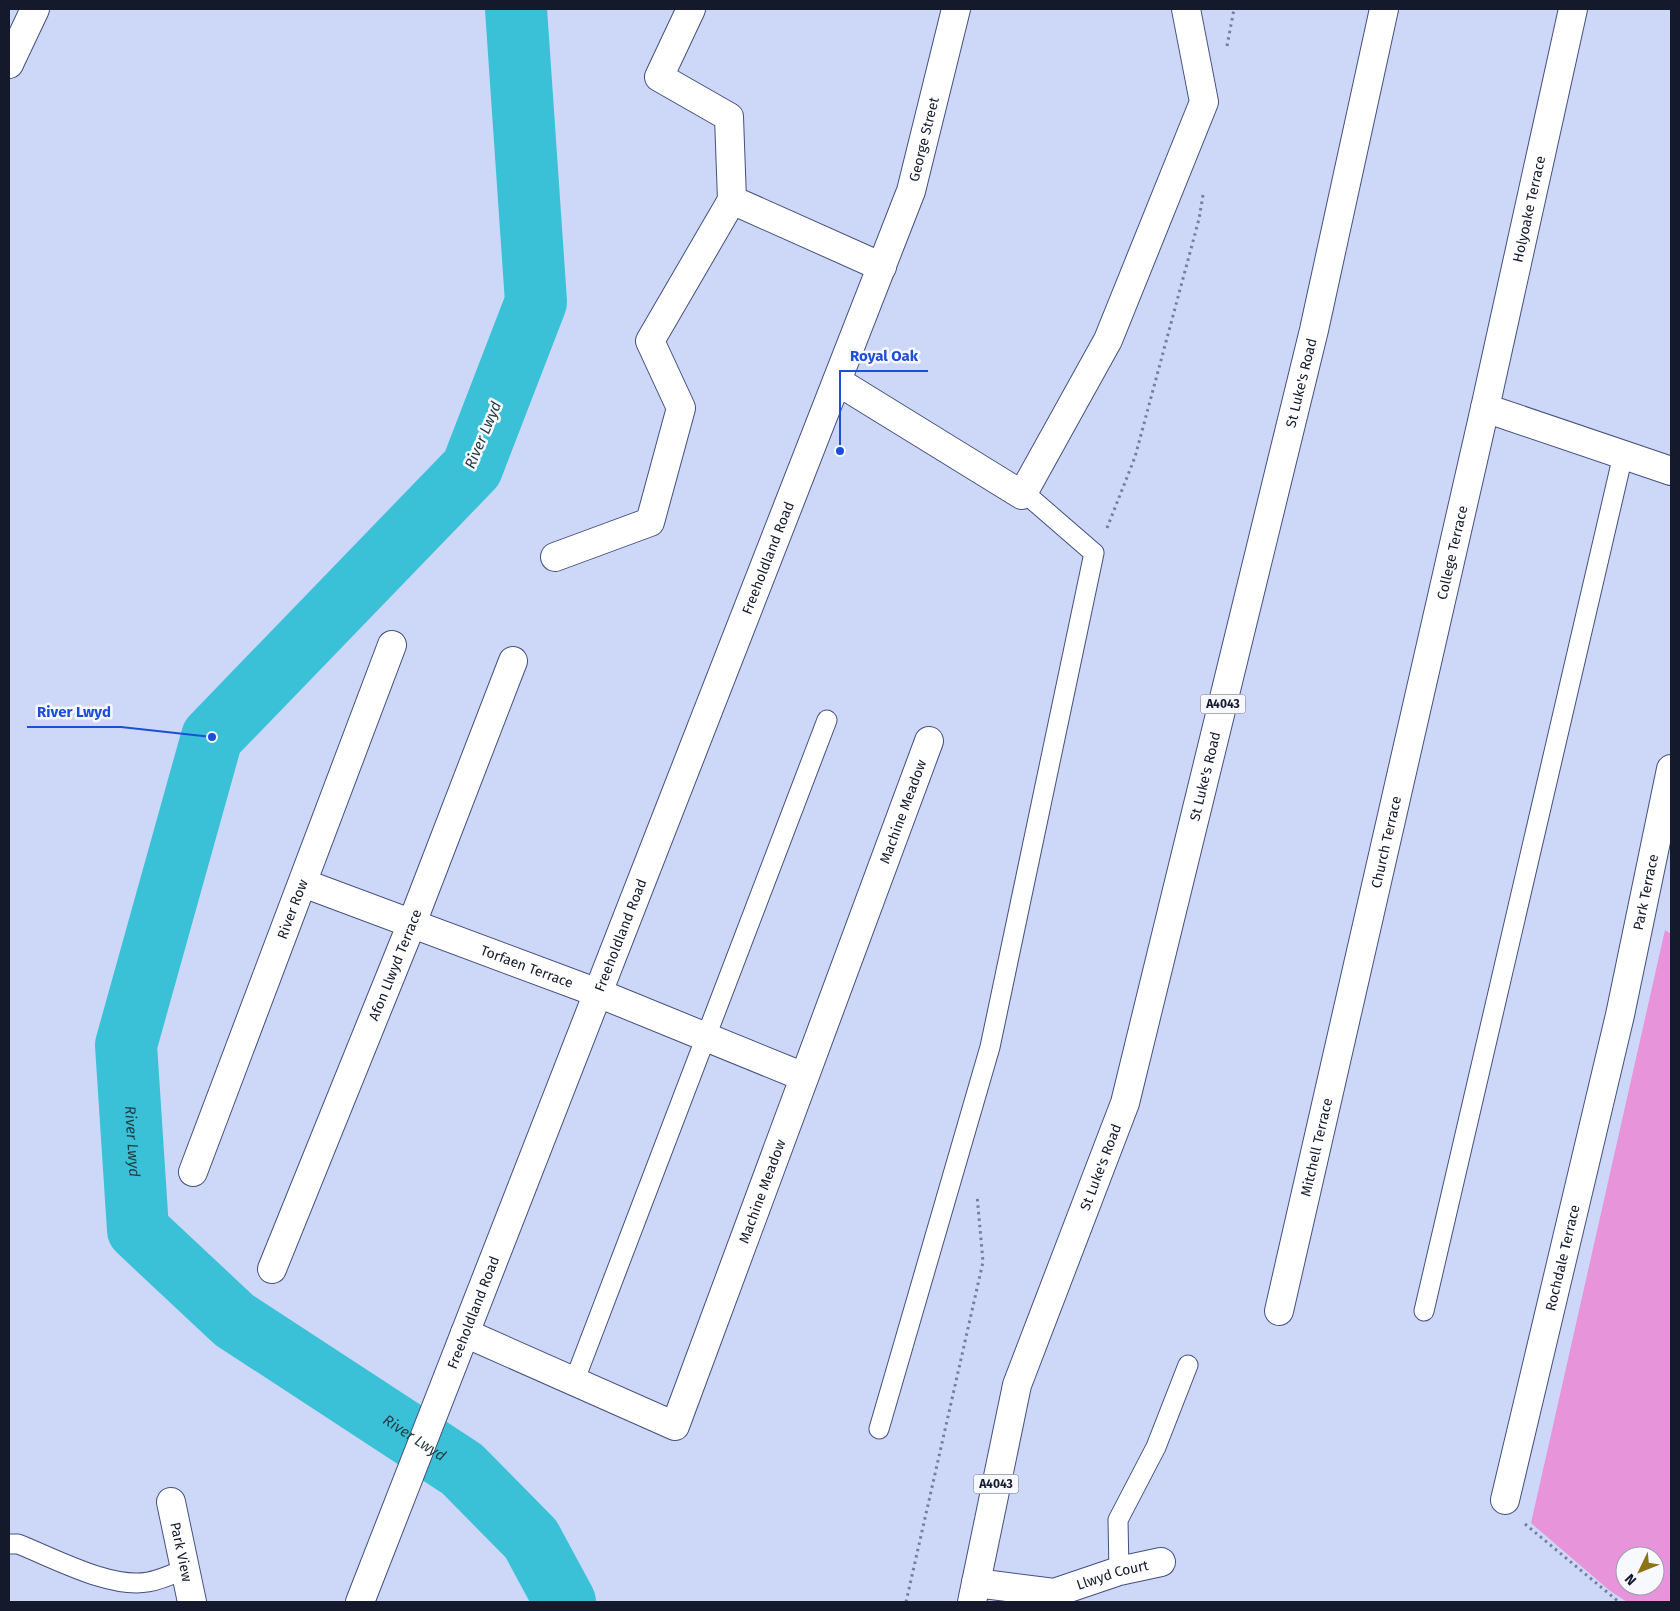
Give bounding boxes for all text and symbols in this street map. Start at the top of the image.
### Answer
street label: George Street [905,94,943,183]
street label: Holyoake Terrace [1509,154,1549,264]
street label: St Luke's Road [1282,336,1320,429]
callout: Royal Oak [840,341,928,371]
text: Royal Oak [850,347,919,365]
water label: River Lwyd [461,399,505,471]
street label: Freeholdland Road [738,499,797,617]
street label: College Terrace [1433,504,1471,601]
road number: A4043 [1200,694,1246,714]
callout: River Lwyd [27,697,121,727]
text: River Lwyd [37,703,111,721]
street label: St Luke's Road [1186,730,1224,823]
street label: Machine Meadow [876,757,930,866]
street label: Church Terrace [1367,794,1405,890]
street label: Park Terrace [1629,852,1662,932]
street label: Freeholdland Road [591,876,650,994]
street label: River Row [273,877,311,941]
street label: Afon Llwyd Terrace [365,907,425,1023]
street label: Torfaen Terrace [478,941,576,992]
street label: Mitchell Terrace [1297,1096,1336,1198]
water label: River Lwyd [121,1105,144,1178]
street label: St Luke's Road [1076,1121,1125,1213]
street label: Machine Meadow [735,1137,789,1246]
street label: Rochdale Terrace [1542,1203,1583,1313]
street label: Freeholdland Road [443,1253,503,1371]
water label: River Lwyd [380,1411,449,1465]
road number: A4043 [974,1475,1018,1494]
street label: Park View [167,1520,196,1583]
north arrow [1615,1546,1665,1596]
street label: Llwyd Court [1074,1556,1151,1593]
text: N [1621,1570,1640,1589]

